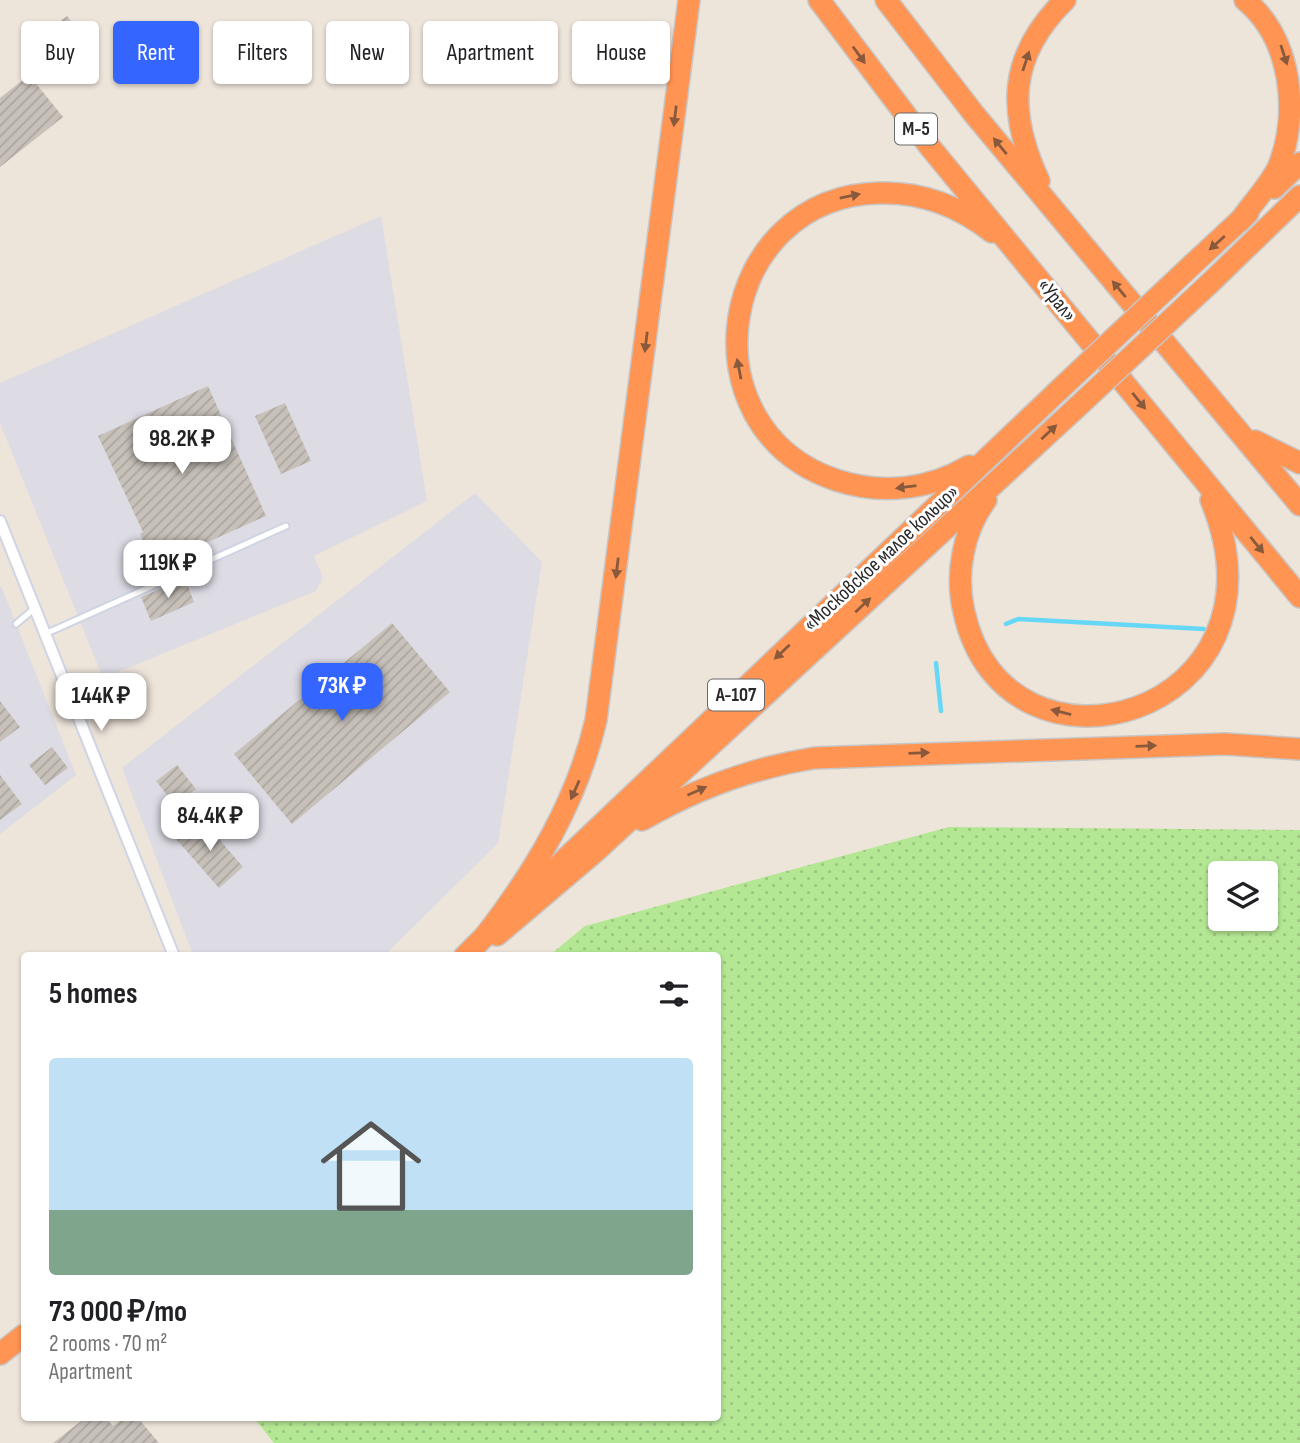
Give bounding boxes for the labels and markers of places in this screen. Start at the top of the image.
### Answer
pin: 98.2K ₽ [117,416,247,476]
pin: 119K ₽ [111,540,225,600]
pin: 73K ₽ [293,664,391,723]
pin: 144K ₽ [44,674,158,733]
pin: 84.4K ₽ [145,794,275,853]

